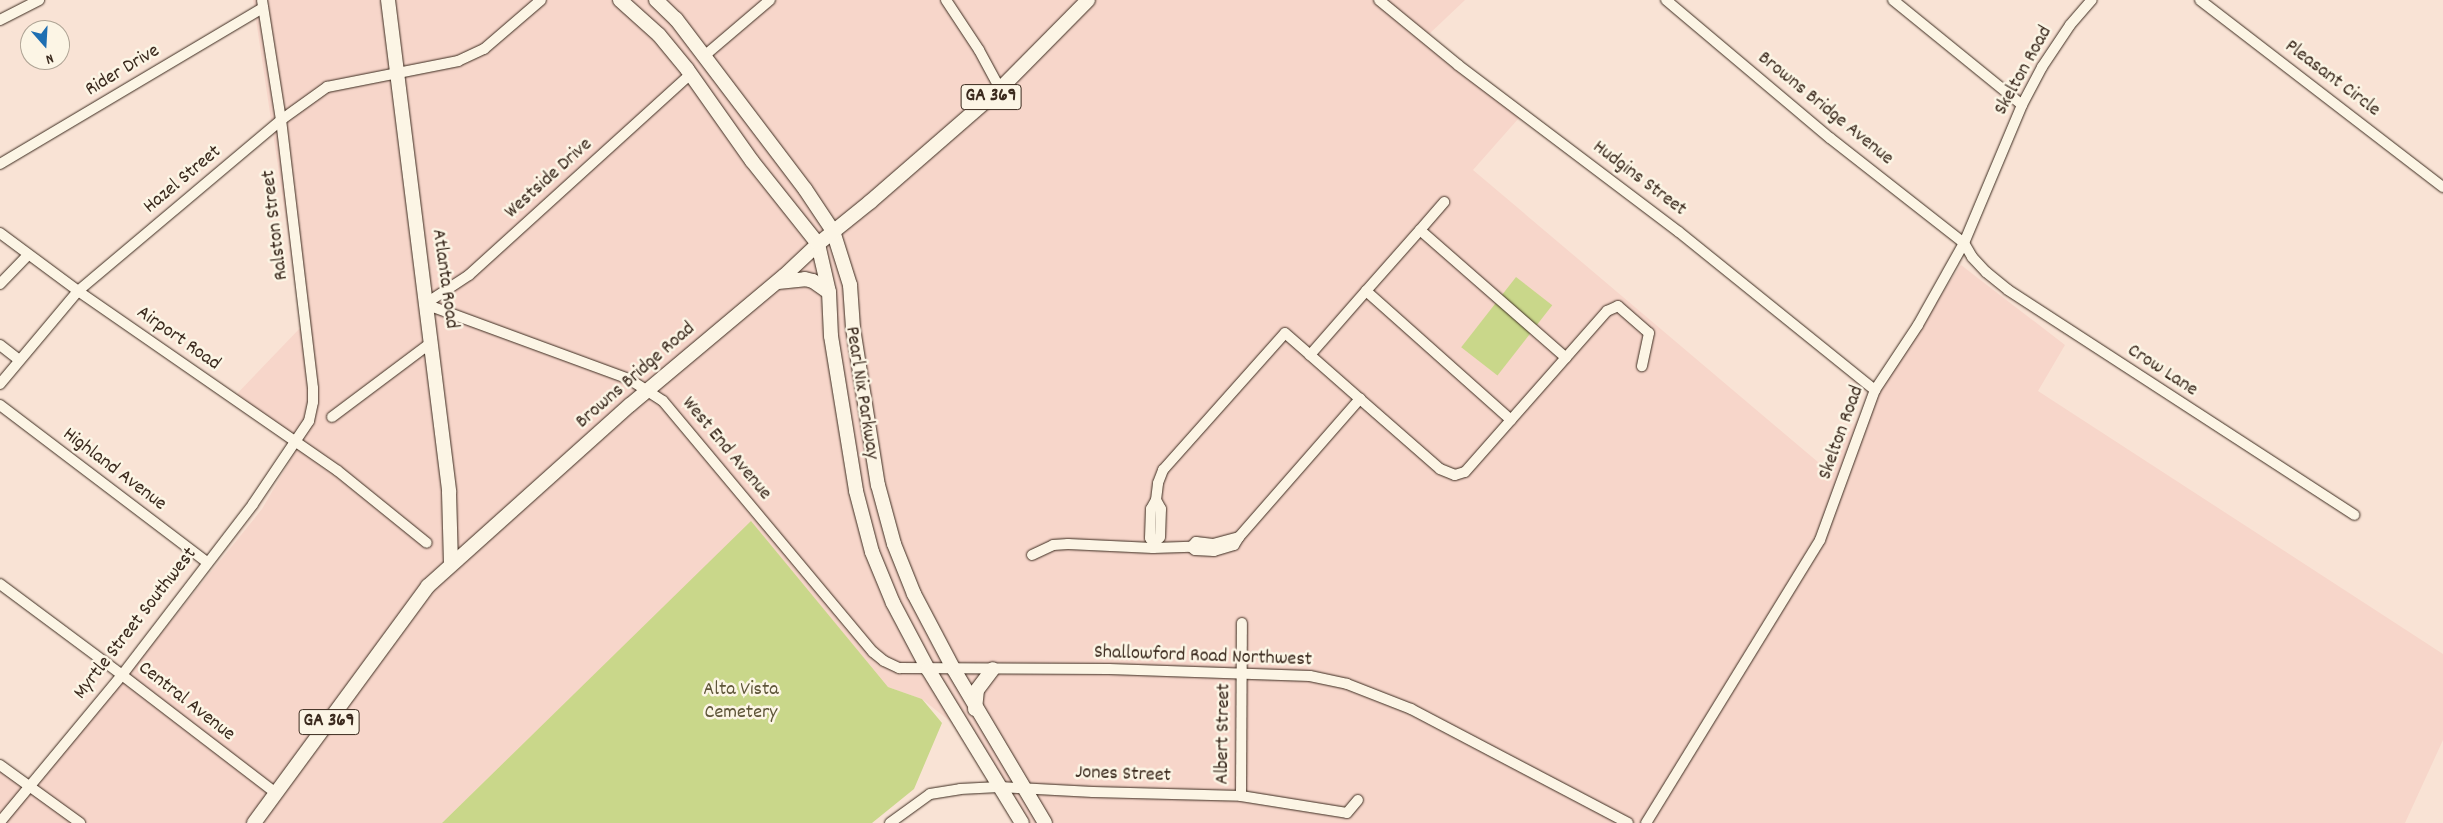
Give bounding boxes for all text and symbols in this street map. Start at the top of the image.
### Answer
north arrow [20,20,70,70]
street label: Skelton Road [1990,22,2058,120]
street label: Pleasant Circle [2279,35,2385,123]
street label: Rider Drive [82,40,164,102]
street label: Browns Bridge Avenue [1752,47,1898,171]
text: N [43,48,56,69]
road number: GA 369 [960,80,1022,114]
street label: Westside Drive [500,133,598,225]
street label: Hudgins Street [1587,136,1691,222]
street label: Hazel Street [139,141,227,219]
street label: Ralston Street [257,168,295,282]
street label: Atlanta Road [425,228,463,330]
street label: Airport Road [131,301,225,377]
street label: Browns Bridge Road [571,318,701,434]
street label: Pearl Nix Parkway [839,325,883,461]
street label: Crow Lane [2122,339,2202,403]
street label: Skelton Road [1814,383,1870,483]
street label: West End Avenue [676,392,776,506]
street label: Highland Avenue [57,423,171,517]
street label: Myrtle Street Southwest [69,543,203,705]
street label: Shallowford Road Northwest [1094,641,1312,673]
street label: Central Avenue [133,657,239,747]
park label: Alta Vista Cemetery [703,678,779,725]
street label: Albert Street [1211,683,1237,785]
road number: GA 369 [298,706,360,739]
street label: Jones Street [1075,761,1171,789]

